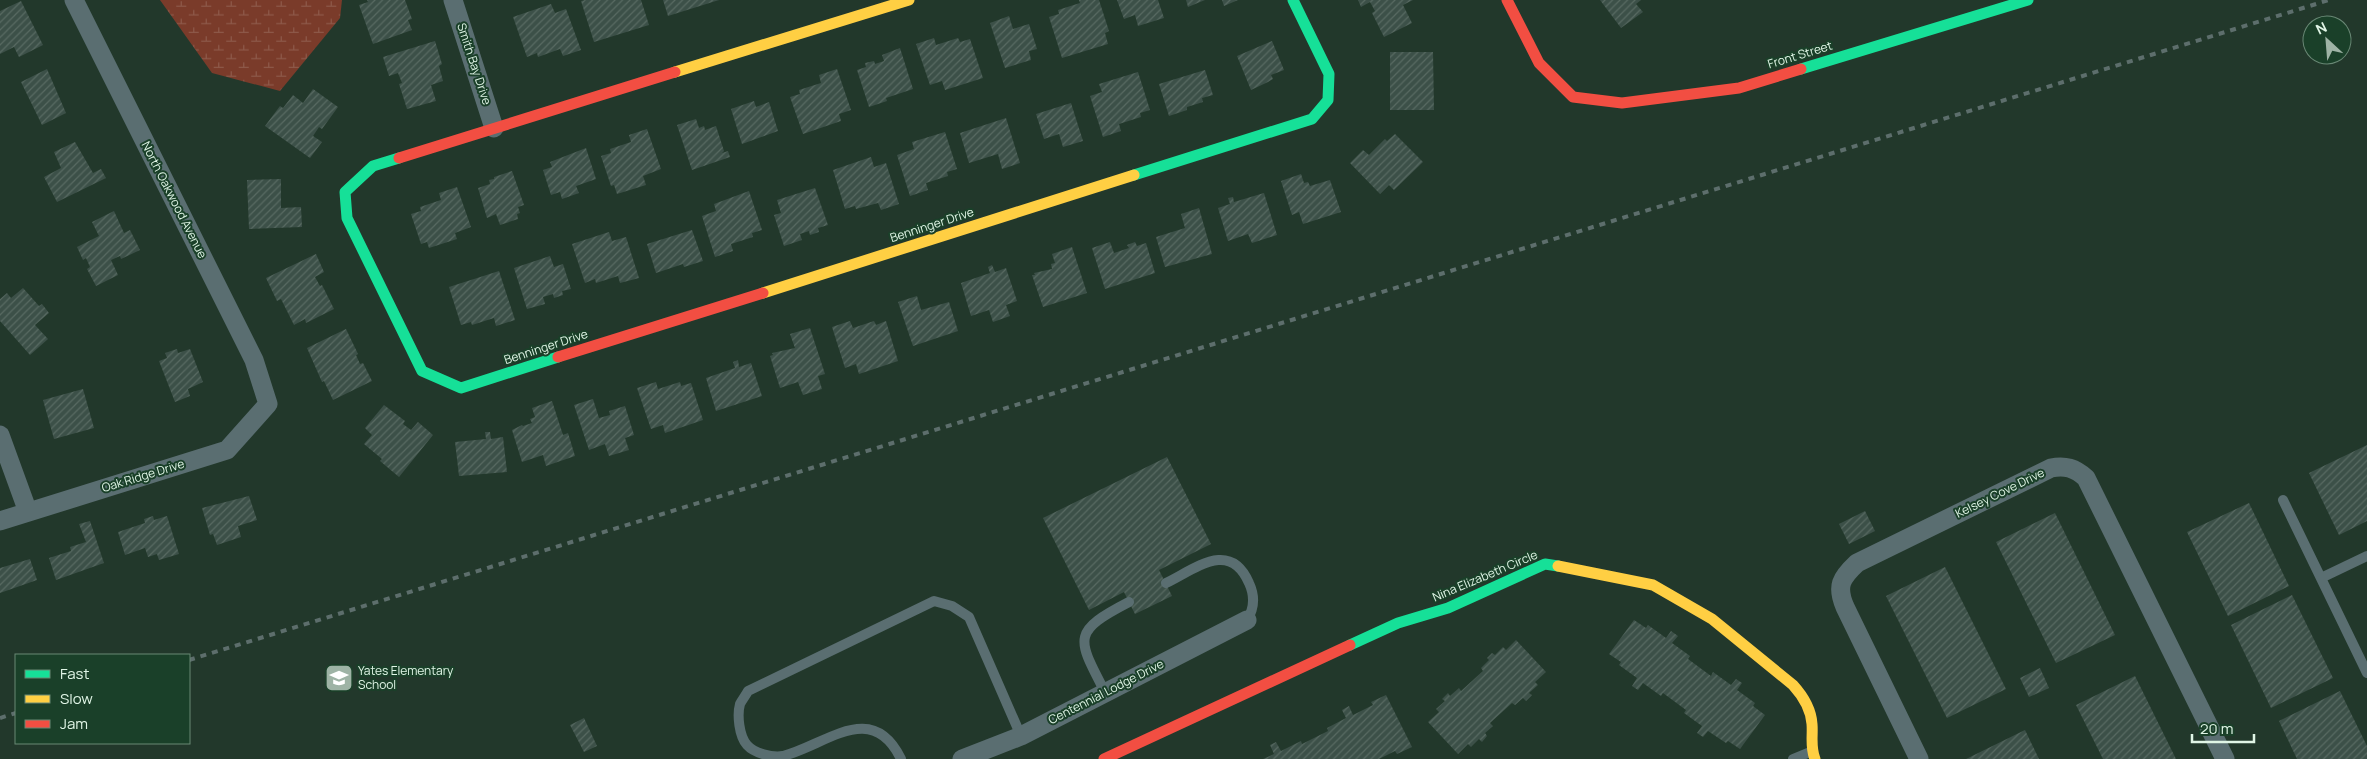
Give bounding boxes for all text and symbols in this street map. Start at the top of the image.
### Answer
north arrow [2302,15,2352,65]
text: N [2312,17,2330,39]
street label: Smith Bay Drive [453,21,496,107]
street label: Front Street [1765,37,1835,72]
street label: North Oakwood Avenue [138,138,211,261]
street label: Benninger Drive [888,203,976,246]
street label: Benninger Drive [502,325,590,368]
street label: Oak Ridge Drive [99,455,186,496]
street label: Kelsey Cove Drive [1952,464,2047,521]
street label: Nina Elizabeth Circle [1430,546,1540,605]
legend [15,654,190,744]
street label: Centennial Lodge Drive [1045,655,1167,728]
place label: Yates Elementary School [358,662,454,693]
text: Fast [60,663,89,684]
school or university icon: Yates Elementary School [324,663,354,693]
text: Slow [60,688,93,709]
scale bar [2192,712,2254,744]
text: Jam [60,713,88,734]
text: 20 m [2200,718,2233,739]

